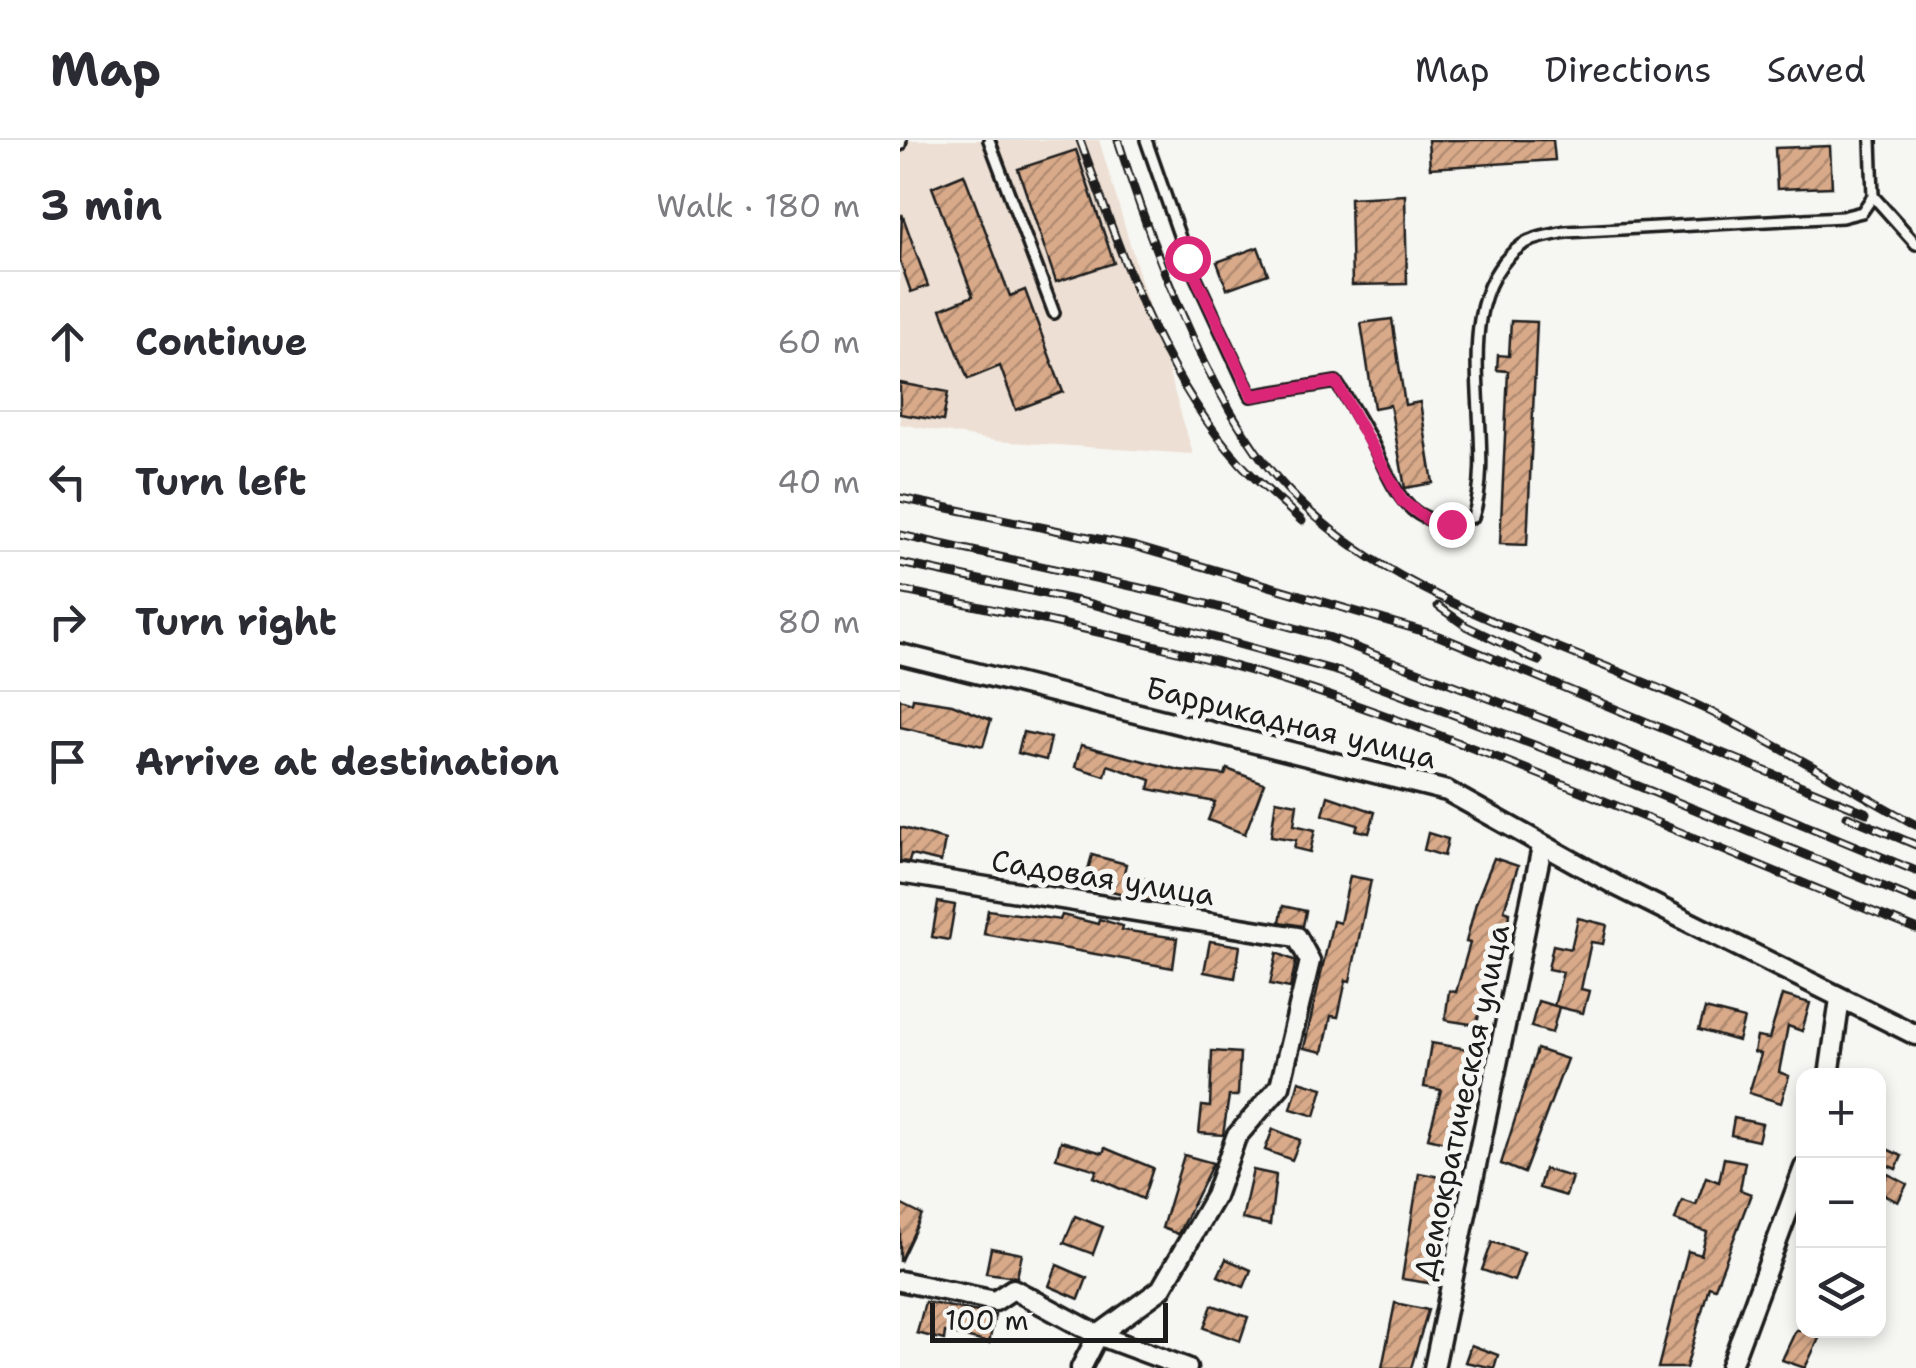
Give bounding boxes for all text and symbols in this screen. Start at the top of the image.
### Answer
text: Map [50,37,161,101]
text: Map [1415,46,1490,93]
text: Directions [1545,46,1712,93]
text: Saved [1767,46,1866,93]
text: 3 min [40,177,162,233]
text: Walk · 180 m [656,184,860,227]
route start [1165,236,1211,282]
icon: ahead [40,314,95,369]
text: Continue [135,316,307,367]
text: 60 m [778,320,860,363]
icon: left [40,454,95,509]
text: Turn left [135,456,307,507]
text: 40 m [777,460,860,503]
route end [1429,502,1475,548]
icon: right [40,594,95,649]
text: Turn right [135,596,337,647]
text: 80 m [777,600,860,643]
street label: Баррикадная улица [1141,667,1441,779]
icon: arrive [40,734,95,789]
text: Arrive at destination [135,736,559,787]
street label: Садовая улица [989,840,1218,915]
street label: Демократическая улица [1404,920,1519,1284]
map controls [1796,1068,1886,1338]
button: + [1796,1068,1886,1158]
button: − [1796,1158,1886,1248]
button: layers [1796,1248,1886,1338]
scale bar [930,1298,1168,1342]
text: 100 m [945,1301,1029,1339]

